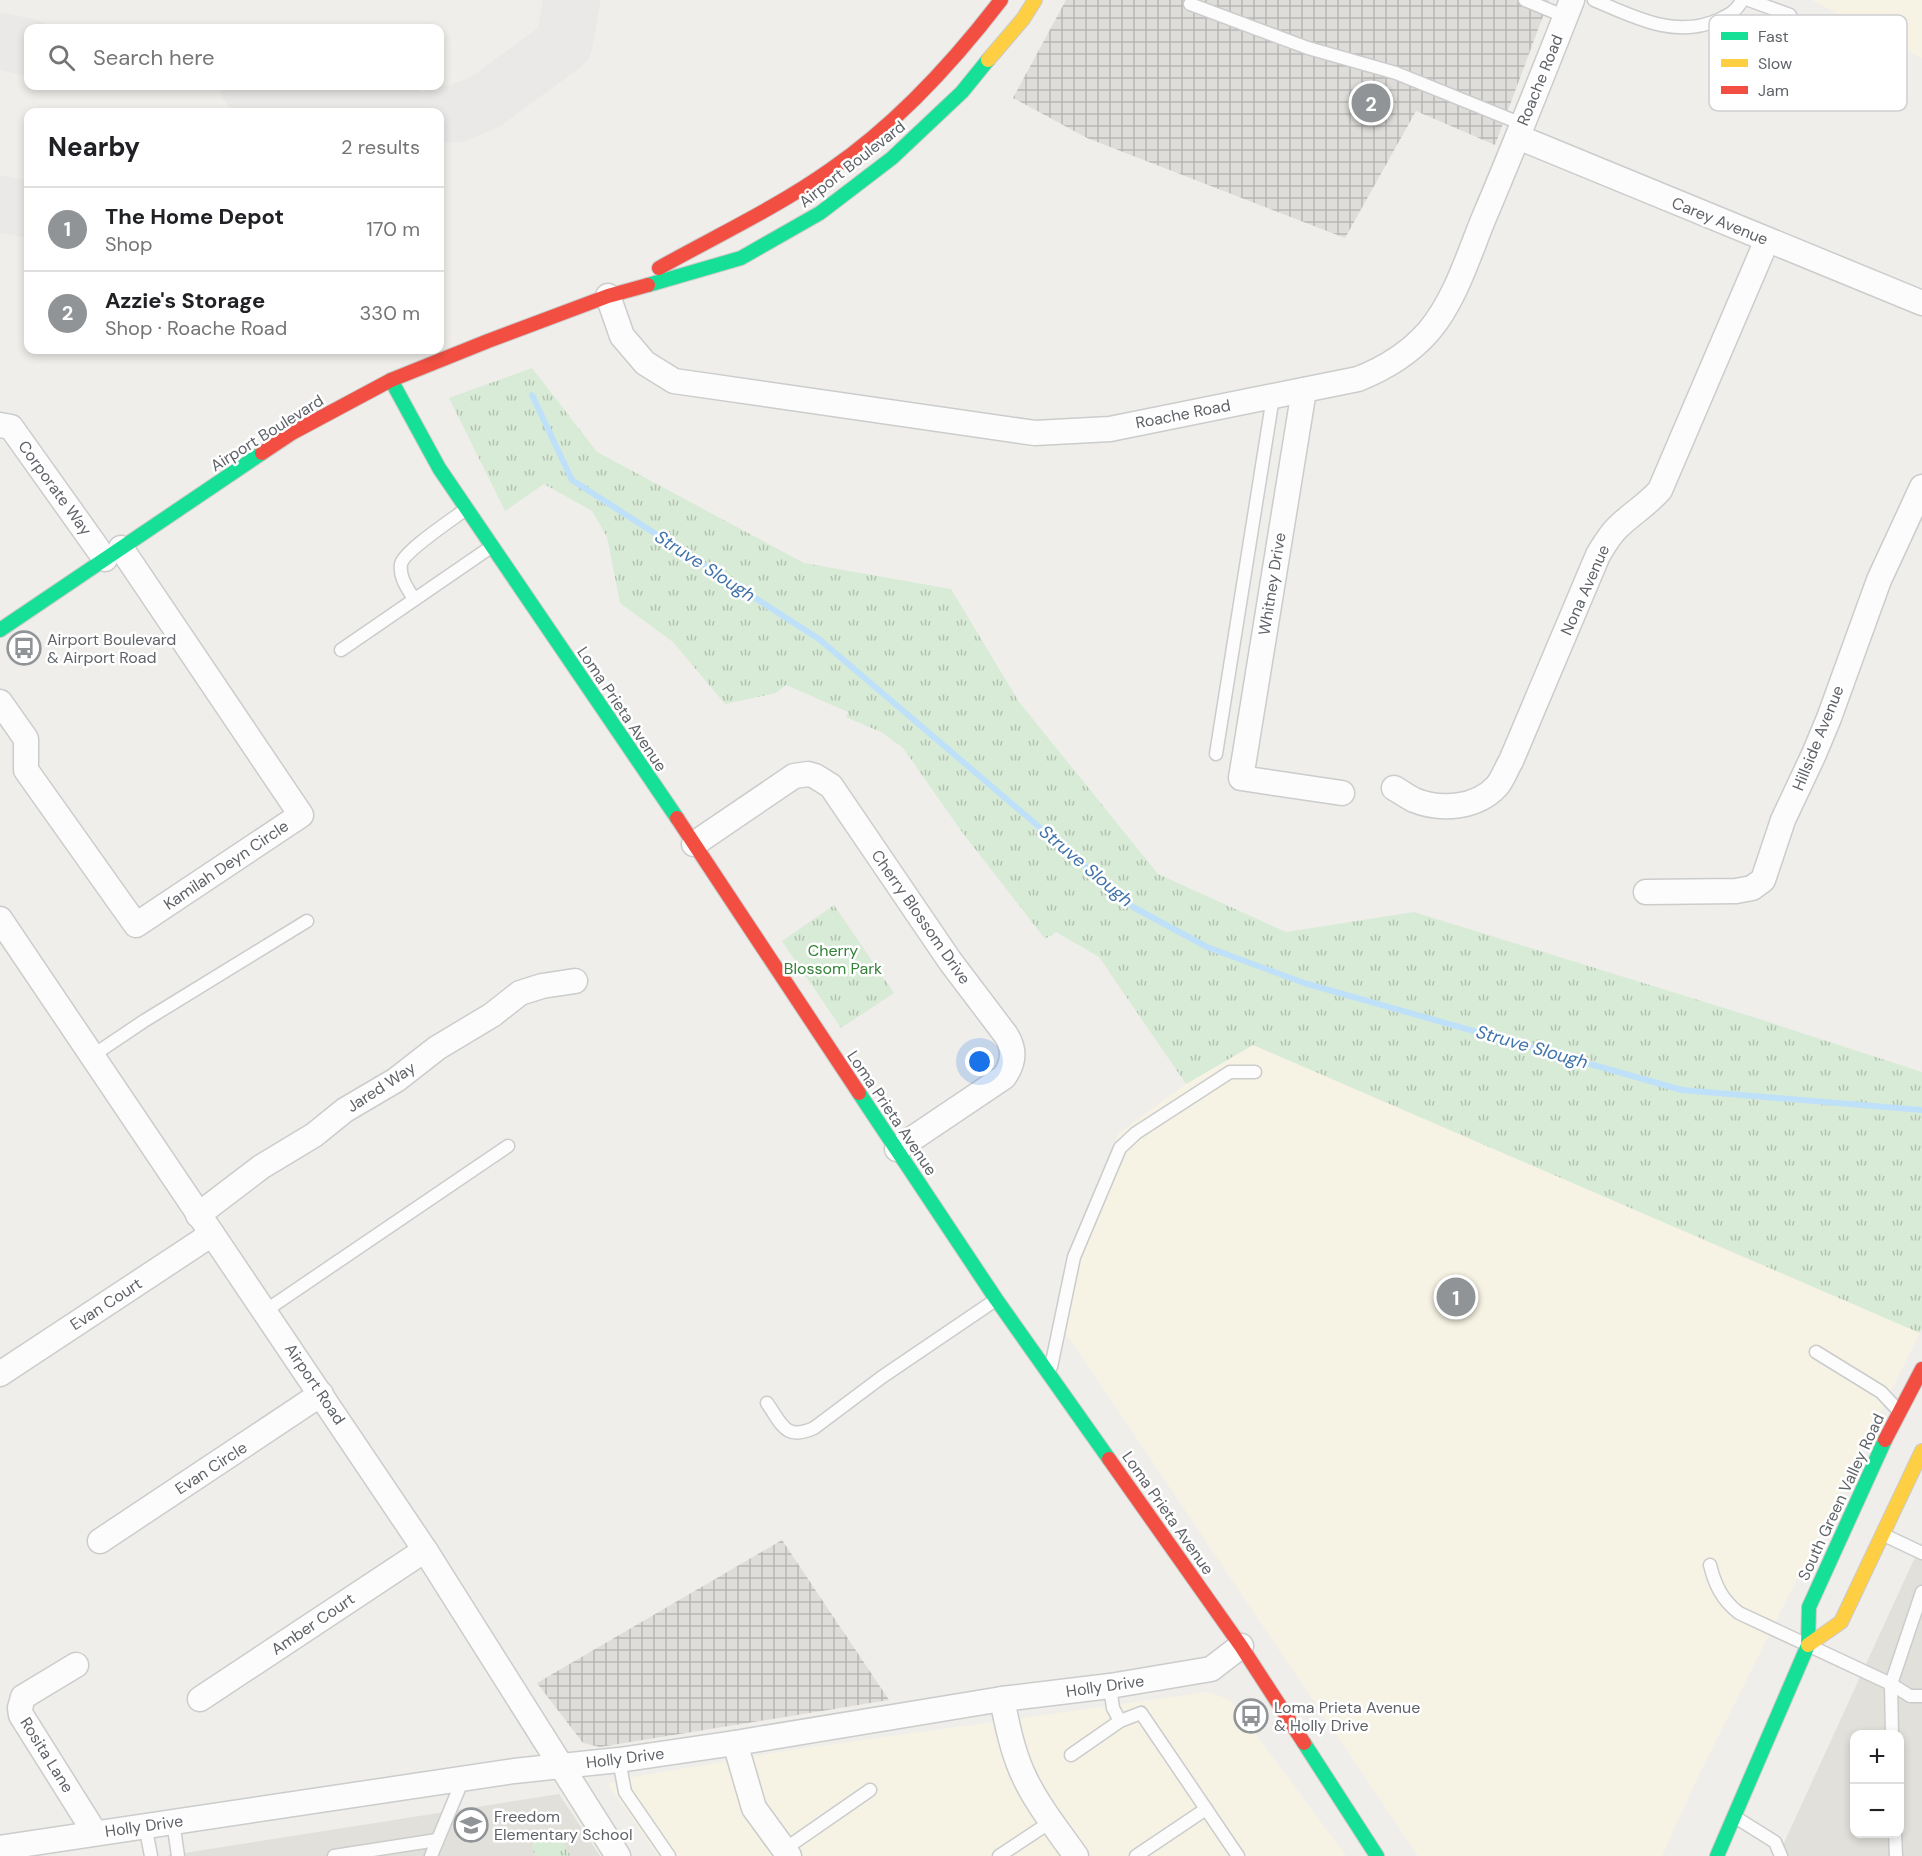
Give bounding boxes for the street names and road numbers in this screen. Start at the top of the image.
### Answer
street label: Roache Road [1512,31,1568,129]
street label: Airport Boulevard [795,116,909,212]
street label: Carey Avenue [1669,192,1771,250]
street label: Airport Boulevard [207,390,327,476]
street label: Roache Road [1134,395,1232,433]
street label: Corporate Way [14,436,97,540]
street label: Whitney Drive [1254,531,1290,637]
street label: Nona Avenue [1556,541,1614,639]
street label: Loma Prieta Avenue [572,642,672,776]
street label: Hillside Avenue [1787,682,1849,794]
street label: Kamilah Deyn Circle [159,815,293,915]
street label: Cherry Blossom Drive [867,846,975,988]
street label: Loma Prieta Avenue [842,1046,942,1180]
street label: Jared Way [343,1057,419,1117]
street label: Evan Court [66,1273,146,1335]
street label: Airport Road [280,1339,350,1429]
street label: South Green Valley Road [1793,1410,1889,1584]
street label: Evan Circle [171,1437,251,1499]
street label: Loma Prieta Avenue [1117,1447,1219,1579]
street label: Amber Court [267,1588,359,1660]
street label: Holly Drive [1065,1670,1145,1702]
street label: Rosita Lane [16,1713,78,1797]
street label: Holly Drive [585,1743,665,1773]
street label: Holly Drive [104,1810,184,1842]

